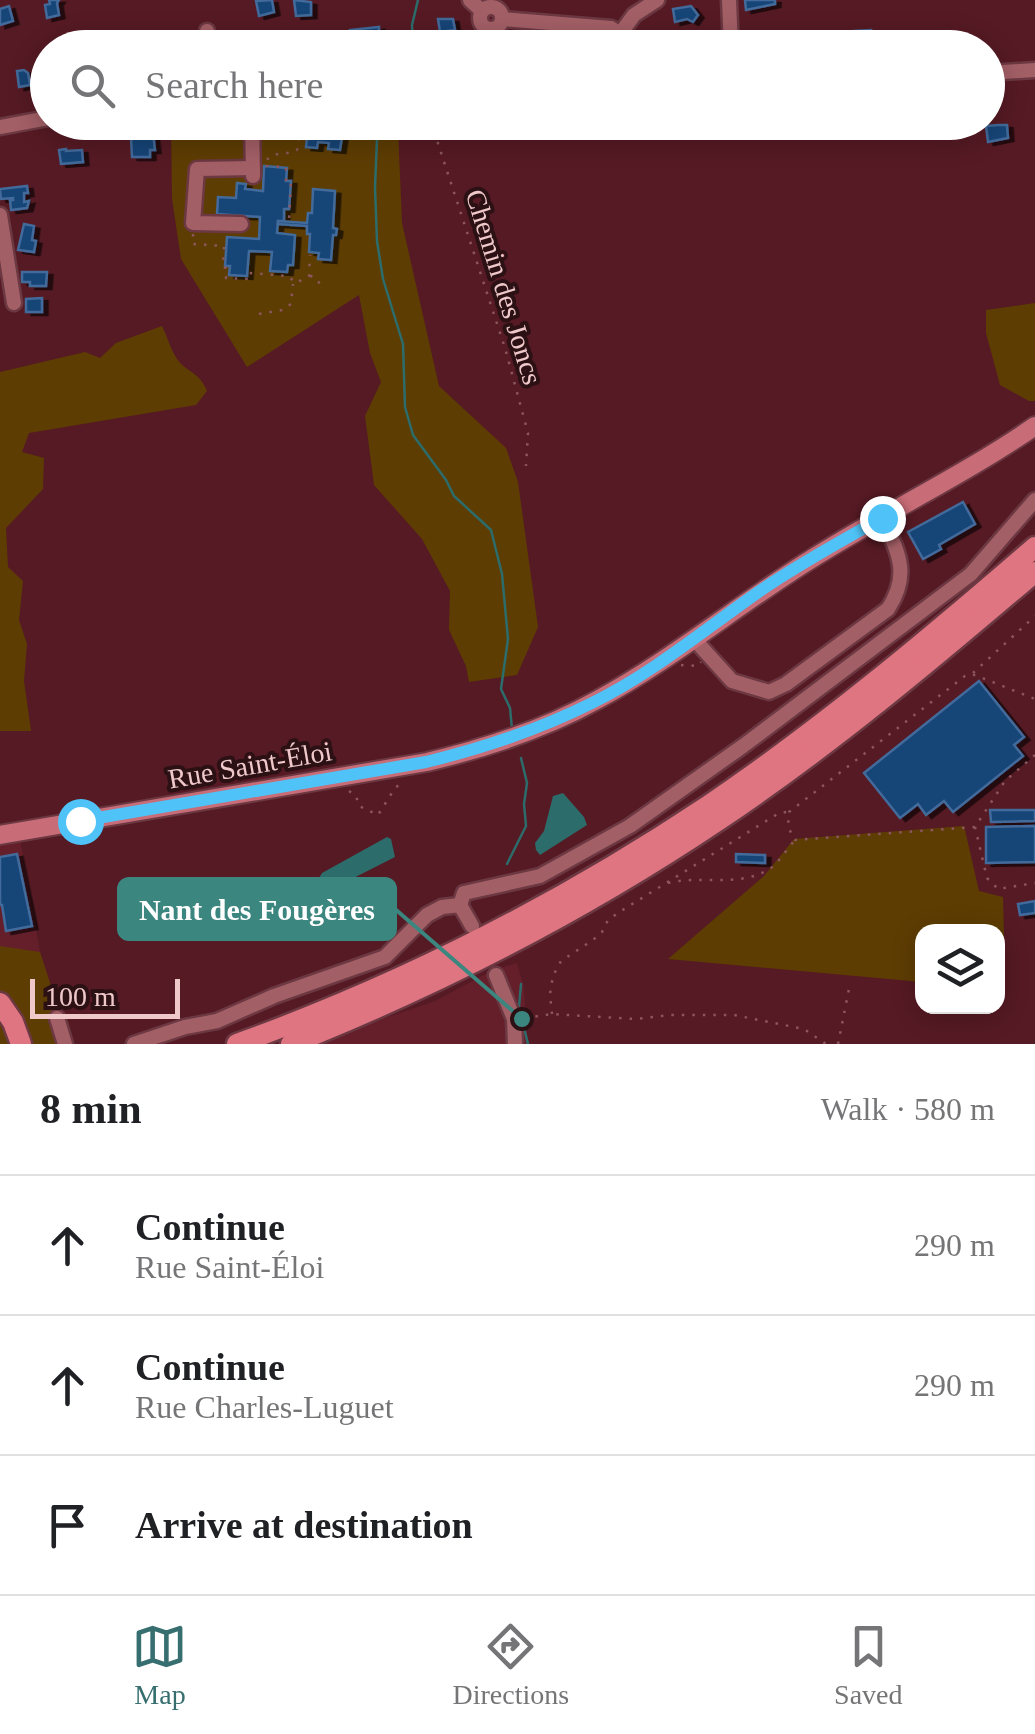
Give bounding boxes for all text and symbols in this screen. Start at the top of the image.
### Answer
search box [30,30,1005,140]
icon: search [65,58,120,113]
text: Search here [145,64,323,106]
street label: Chemin des Joncs [460,186,548,388]
route end [860,496,906,542]
street label: Rue Saint-Éloi [166,735,334,795]
route start [58,799,104,845]
callout: Nant des Fougères [119,879,395,939]
text: Nant des Fougères [139,893,375,926]
map controls [915,924,1005,1014]
button: layers [915,924,1005,1014]
scale bar [30,974,180,1018]
text: 100 m [45,981,116,1012]
text: 8 min [40,1086,142,1132]
text: Walk · 580 m [821,1091,995,1127]
text: Continue [135,1206,285,1248]
icon: ahead [40,1218,95,1273]
text: 290 m [914,1227,995,1263]
text: Rue Saint-Éloi [135,1249,324,1285]
text: Continue [135,1346,285,1388]
icon: ahead [40,1358,95,1413]
text: 290 m [914,1367,995,1403]
text: Rue Charles-Luguet [135,1389,394,1425]
icon: arrive [40,1498,95,1553]
text: Arrive at destination [135,1504,473,1546]
tab: Map [132,1619,187,1711]
tab: Directions [452,1619,569,1711]
tab: Saved [834,1619,903,1711]

